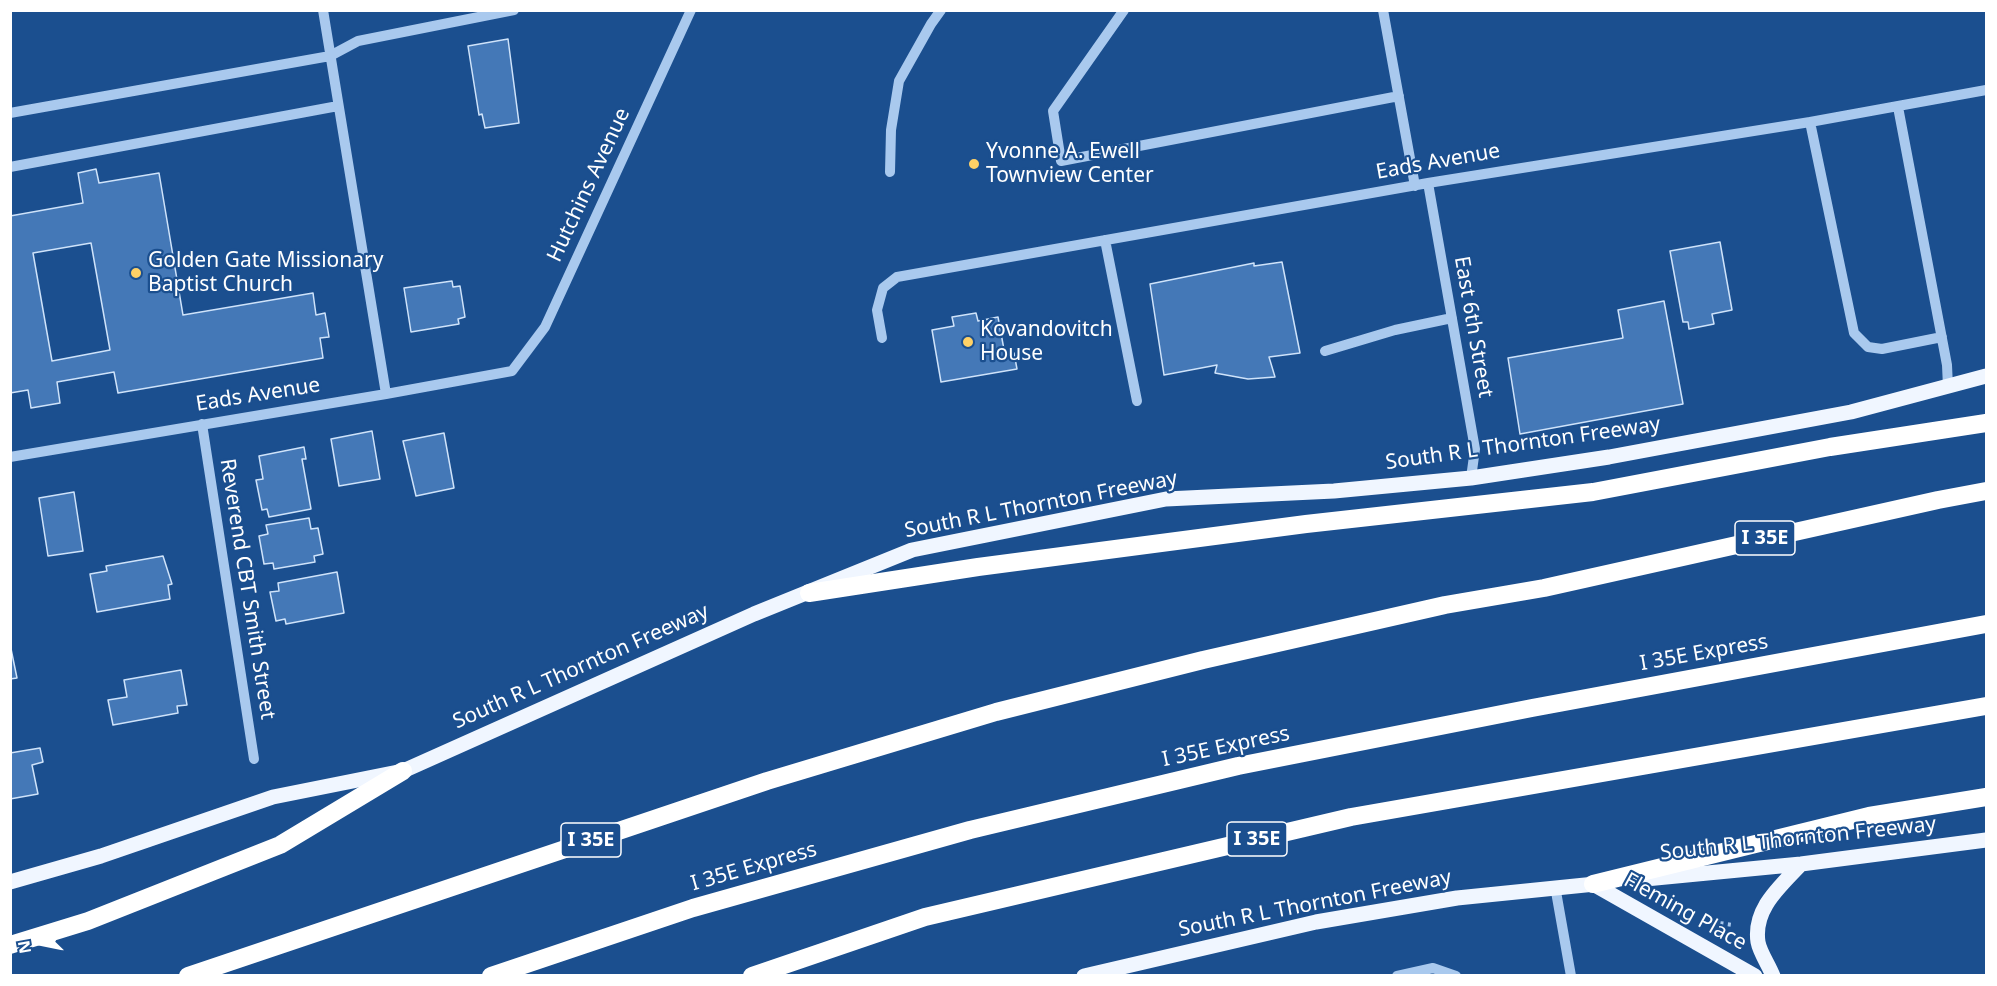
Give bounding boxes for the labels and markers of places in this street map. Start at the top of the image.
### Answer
place label: Yvonne A. Ewell Townview Center [986,139,1154,189]
marker: Yvonne A. Ewell Townview Center [967,157,981,171]
place label: Golden Gate Missionary Baptist Church [148,248,383,298]
marker: Golden Gate Missionary Baptist Church [129,266,143,280]
place label: Kovandovitch House [980,317,1113,367]
marker: Kovandovitch House [961,335,975,349]

